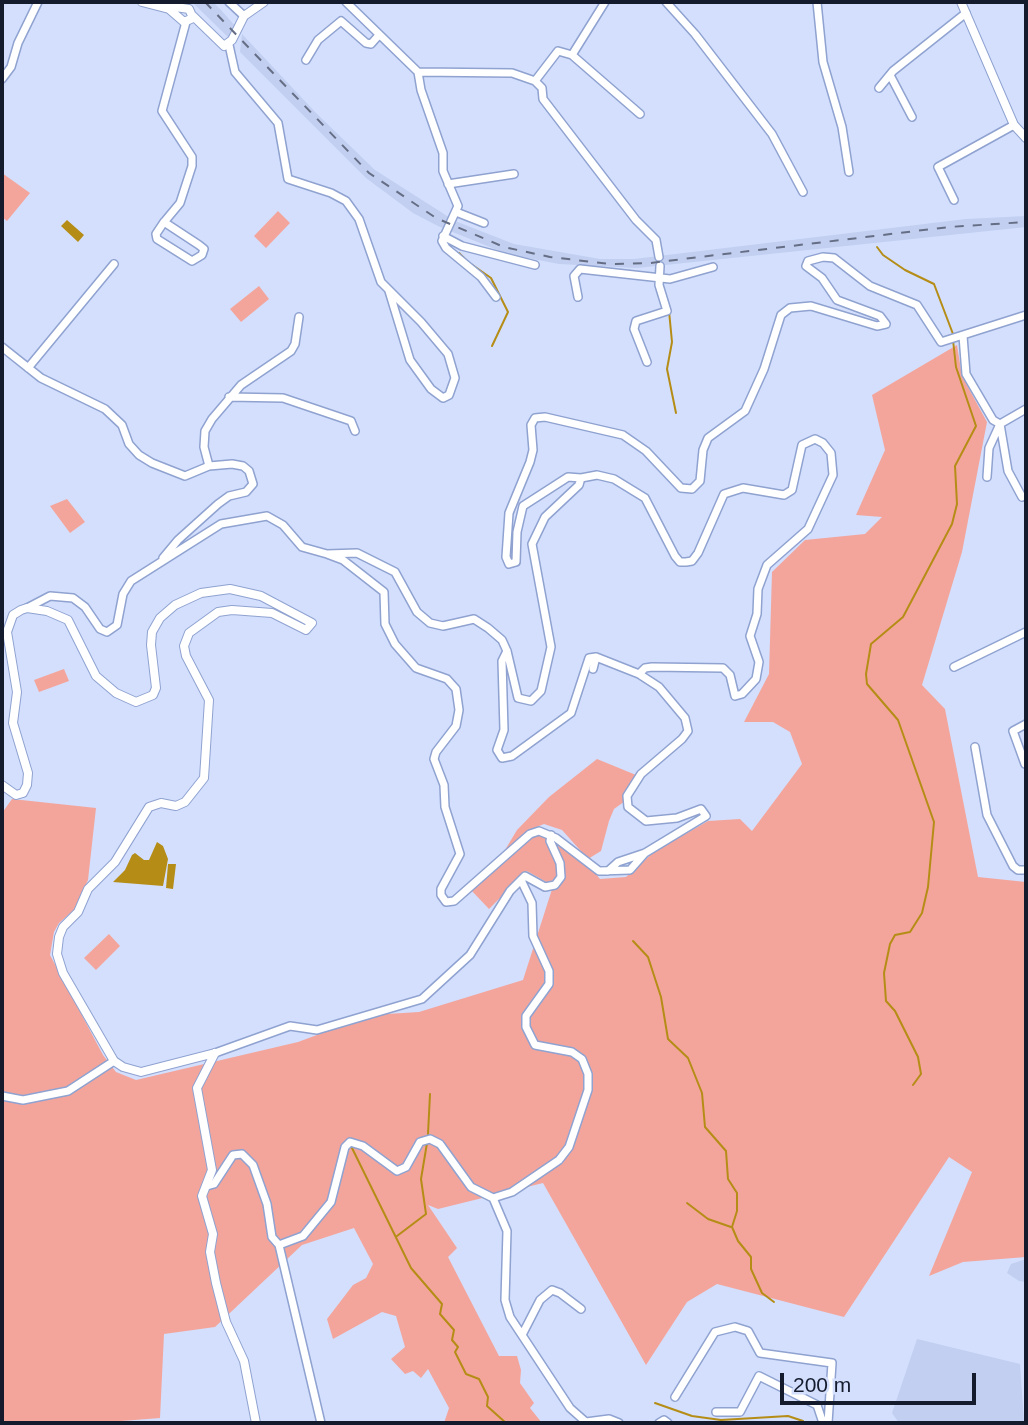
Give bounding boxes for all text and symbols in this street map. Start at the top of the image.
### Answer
scale bar [783,1358,979,1402]
text: 200 m [793,1373,851,1396]

